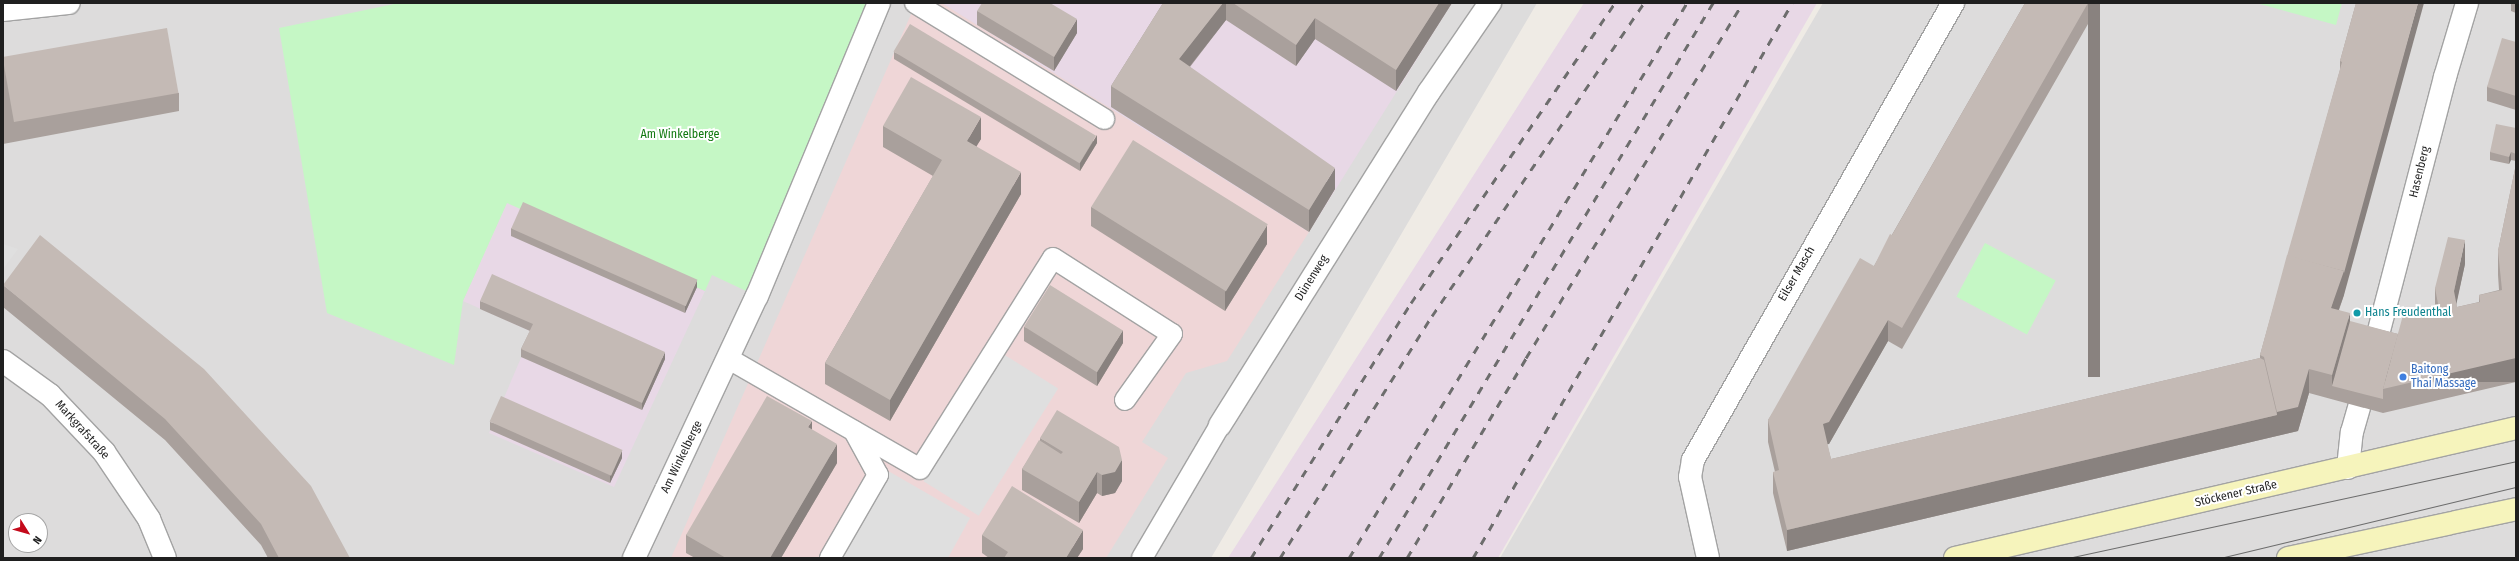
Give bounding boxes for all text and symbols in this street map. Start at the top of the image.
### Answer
park label: Am Winkelberge [641,128,719,142]
street label: Hasenberg [2407,145,2433,199]
street label: Eilser Masch [1776,244,1818,304]
street label: Dünenweg [1292,252,1332,304]
place label: Hans Freudenthal [2365,306,2451,320]
marker: Hans Freudenthal [2352,308,2362,318]
place label: Baitong Thai Massage [2411,363,2476,391]
marker: Baitong Thai Massage [2398,372,2408,382]
street label: Markgrafstraße [52,398,112,462]
street label: Am Winkelberge [658,418,706,496]
street label: Stöckener Straße [2194,478,2278,510]
north arrow [8,513,48,553]
text: N [30,533,44,546]

